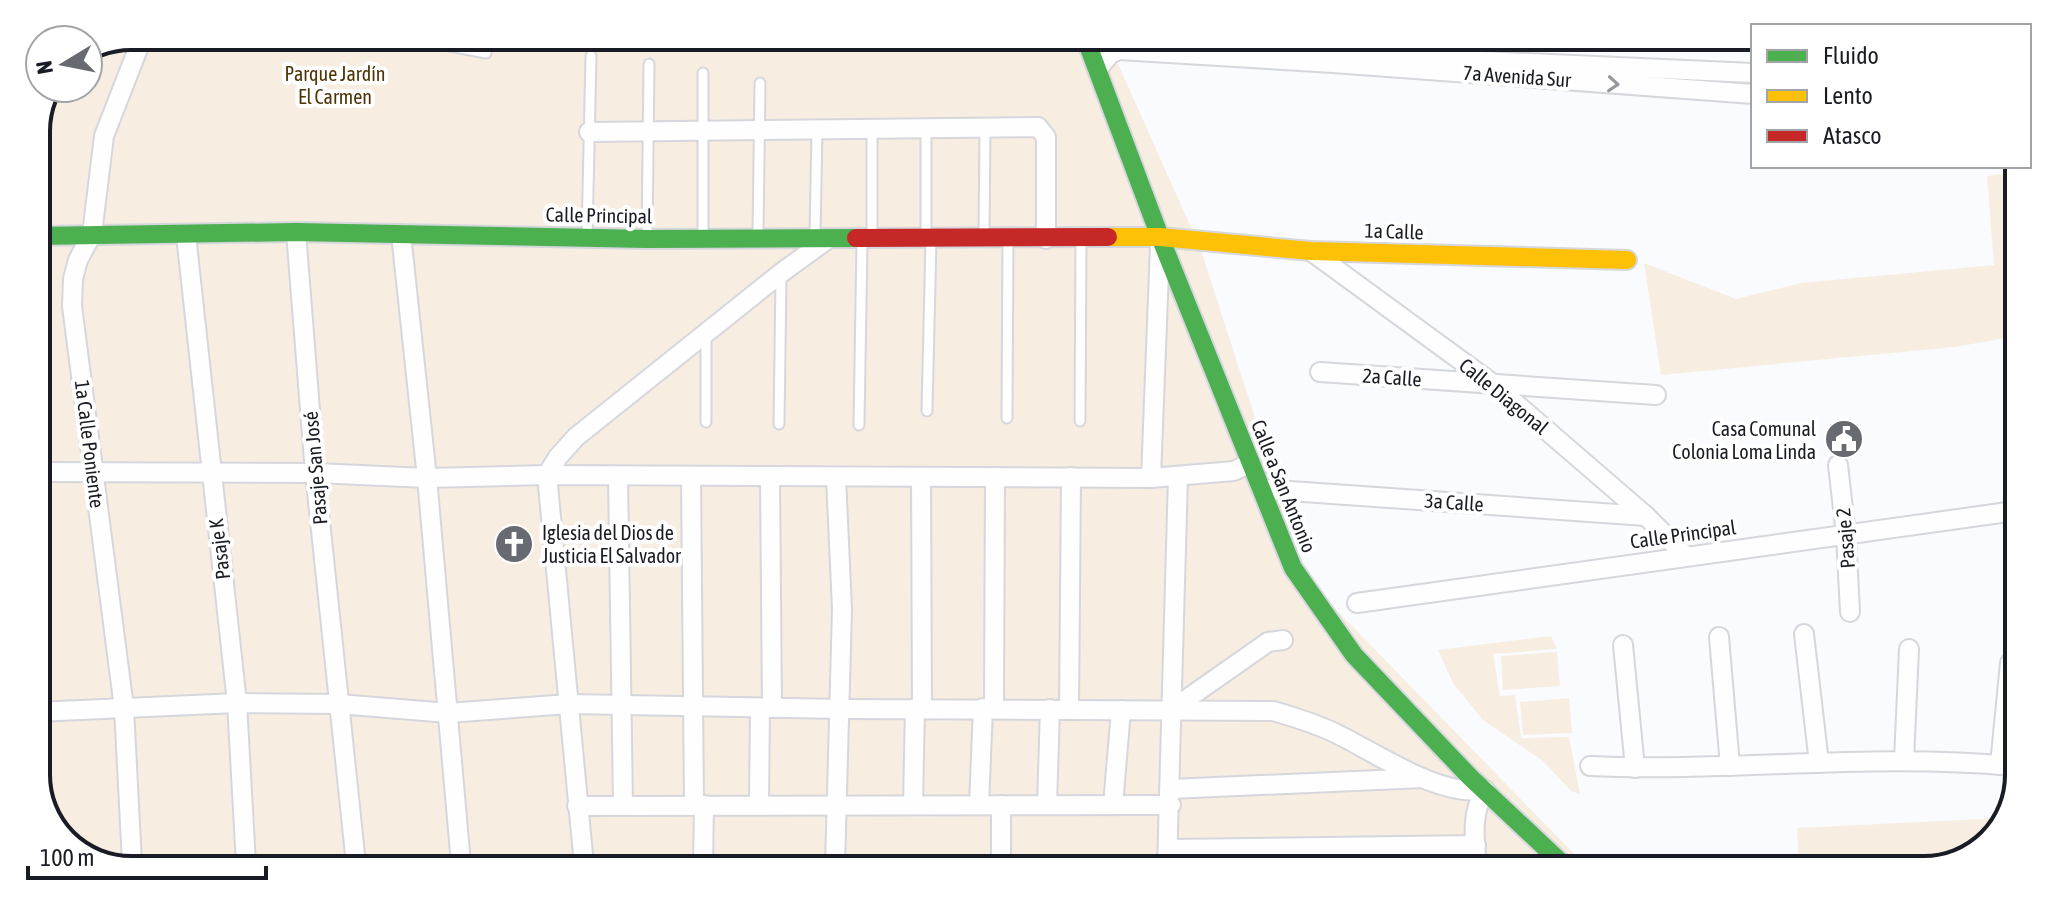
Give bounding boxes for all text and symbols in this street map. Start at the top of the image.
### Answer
north arrow [24,24,104,104]
legend [1751,24,2031,168]
text: Fluido [1823,42,1879,69]
text: N [30,59,58,76]
street label: 7a Avenida Sur [1462,61,1573,91]
park label: Parque Jardín El Carmen [285,62,385,108]
one-way arrow [1607,75,1620,92]
text: Lento [1823,82,1873,109]
text: Atasco [1823,122,1881,149]
street label: Calle Principal [546,203,653,227]
street label: 1a Calle [1364,218,1424,244]
street label: Calle Diagonal [1455,353,1554,439]
street label: 2a Calle [1362,363,1422,391]
street label: 1a Calle Poniente [71,379,109,509]
street label: Pasaje San José [299,410,331,526]
street label: Calle a San Antonio [1247,416,1321,556]
place label: Casa Comunal Colonia Loma Linda [1672,417,1817,463]
public building icon: Casa Comunal Colonia Loma Linda [1823,418,1865,460]
street label: 3a Calle [1424,488,1484,516]
street label: Pasaje 2 [1831,507,1859,569]
street label: Calle Principal [1629,515,1738,553]
street label: Pasaje K [204,517,234,581]
place label: Iglesia del Dios de Justicia El Salvador [542,521,682,567]
church icon: Iglesia del Dios de Justicia El Salvador [493,523,535,565]
scale bar [28,830,266,880]
text: 100 m [40,844,94,871]

